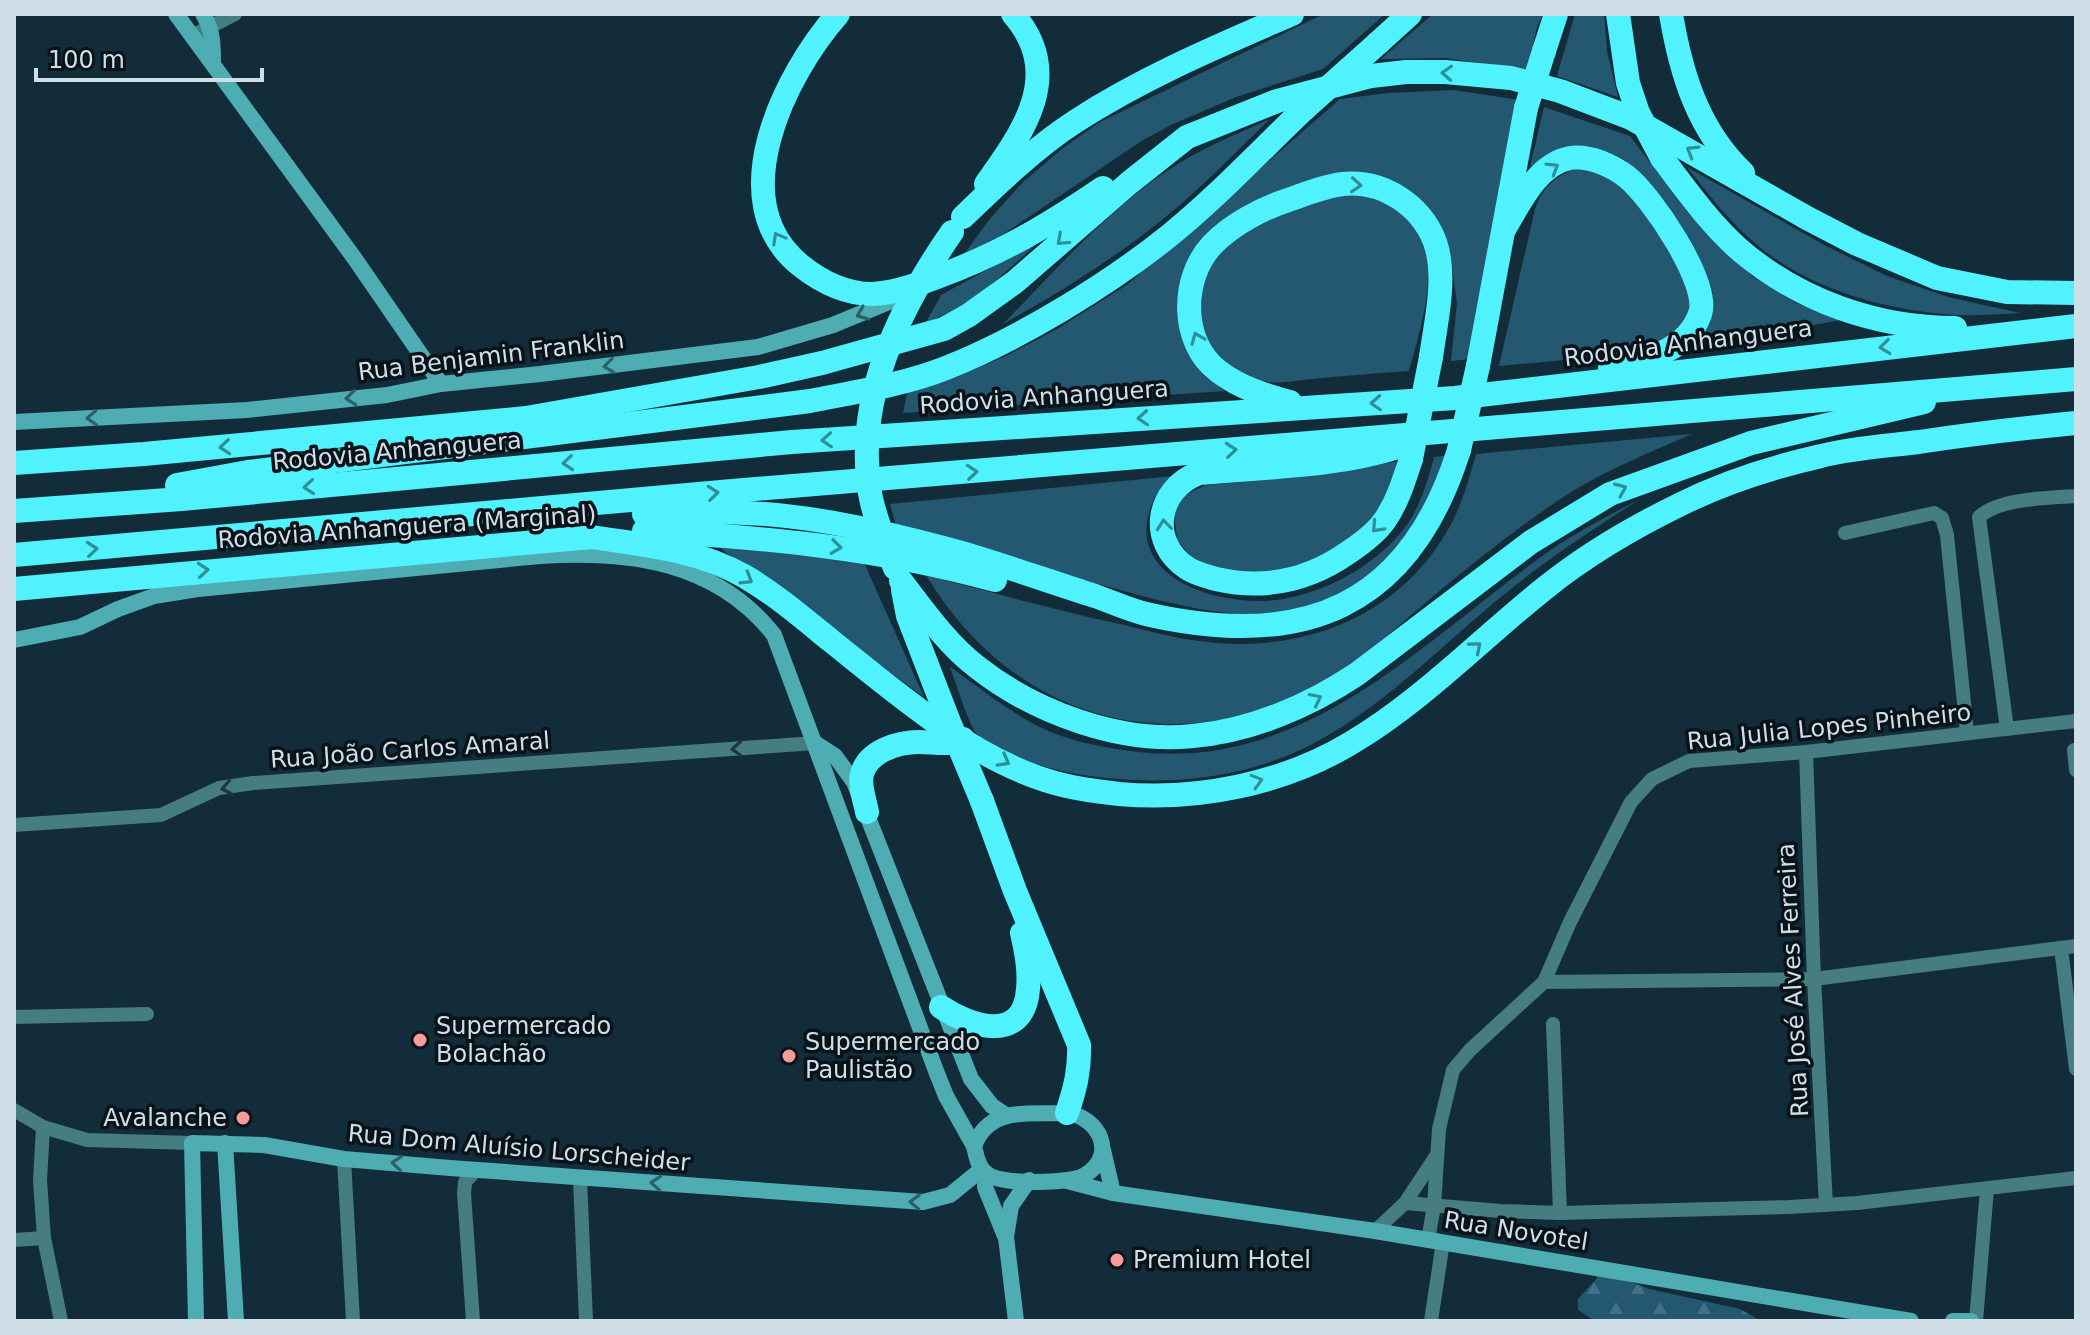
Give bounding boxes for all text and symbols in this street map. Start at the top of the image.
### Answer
scale bar [36,32,262,82]
text: 100 m [48,46,125,74]
one-way arrow [1440,64,1453,81]
one-way arrow [1686,145,1701,161]
one-way arrow [1544,162,1559,178]
one-way arrow [1350,176,1363,193]
one-way arrow [1057,231,1072,245]
one-way arrow [772,232,788,247]
one-way arrow [856,304,870,321]
street label: Rodovia Anhanguera [1562,314,1814,372]
street label: Rua Benjamin Franklin [356,326,626,386]
one-way arrow [1190,332,1207,346]
one-way arrow [1878,339,1891,356]
one-way arrow [602,357,616,374]
street label: Rodovia Anhanguera [918,374,1170,420]
one-way arrow [344,390,357,407]
one-way arrow [1369,394,1382,411]
one-way arrow [85,409,98,426]
one-way arrow [1136,409,1149,426]
street label: Rodovia Anhanguera [271,426,523,476]
one-way arrow [820,431,833,448]
one-way arrow [218,438,231,455]
one-way arrow [1225,442,1238,459]
one-way arrow [561,454,574,471]
one-way arrow [966,464,979,481]
one-way arrow [303,479,316,496]
one-way arrow [1613,483,1627,499]
one-way arrow [707,485,720,502]
street label: Rodovia Anhanguera (Marginal) [217,500,597,554]
one-way arrow [1372,518,1386,533]
one-way arrow [1156,519,1173,532]
one-way arrow [830,538,843,555]
one-way arrow [86,541,99,558]
one-way arrow [197,562,210,579]
one-way arrow [738,569,753,584]
one-way arrow [1466,642,1481,657]
one-way arrow [1307,693,1322,709]
street label: Rua Julia Lopes Pinheiro [1686,698,1972,756]
street label: Rua João Carlos Amaral [269,726,551,774]
one-way arrow [730,740,743,757]
one-way arrow [995,752,1010,767]
one-way arrow [1249,774,1263,790]
one-way arrow [220,778,234,795]
street label: Rua José Alves Ferreira [1772,842,1814,1118]
place label: Supermercado Bolachão [436,1012,611,1068]
place label: Supermercado Paulistão [805,1028,980,1084]
marker: Supermercado Bolachão [411,1031,429,1049]
marker: Supermercado Paulistão [780,1047,798,1065]
place label: Avalanche [103,1104,227,1132]
marker: Avalanche [234,1109,252,1127]
street label: Rua Dom Aluísio Lorscheider [347,1119,691,1177]
one-way arrow [390,1155,403,1172]
one-way arrow [649,1175,662,1192]
one-way arrow [908,1193,921,1210]
street label: Rua Novotel [1442,1206,1590,1256]
place label: Premium Hotel [1133,1246,1311,1274]
marker: Premium Hotel [1108,1251,1126,1269]

